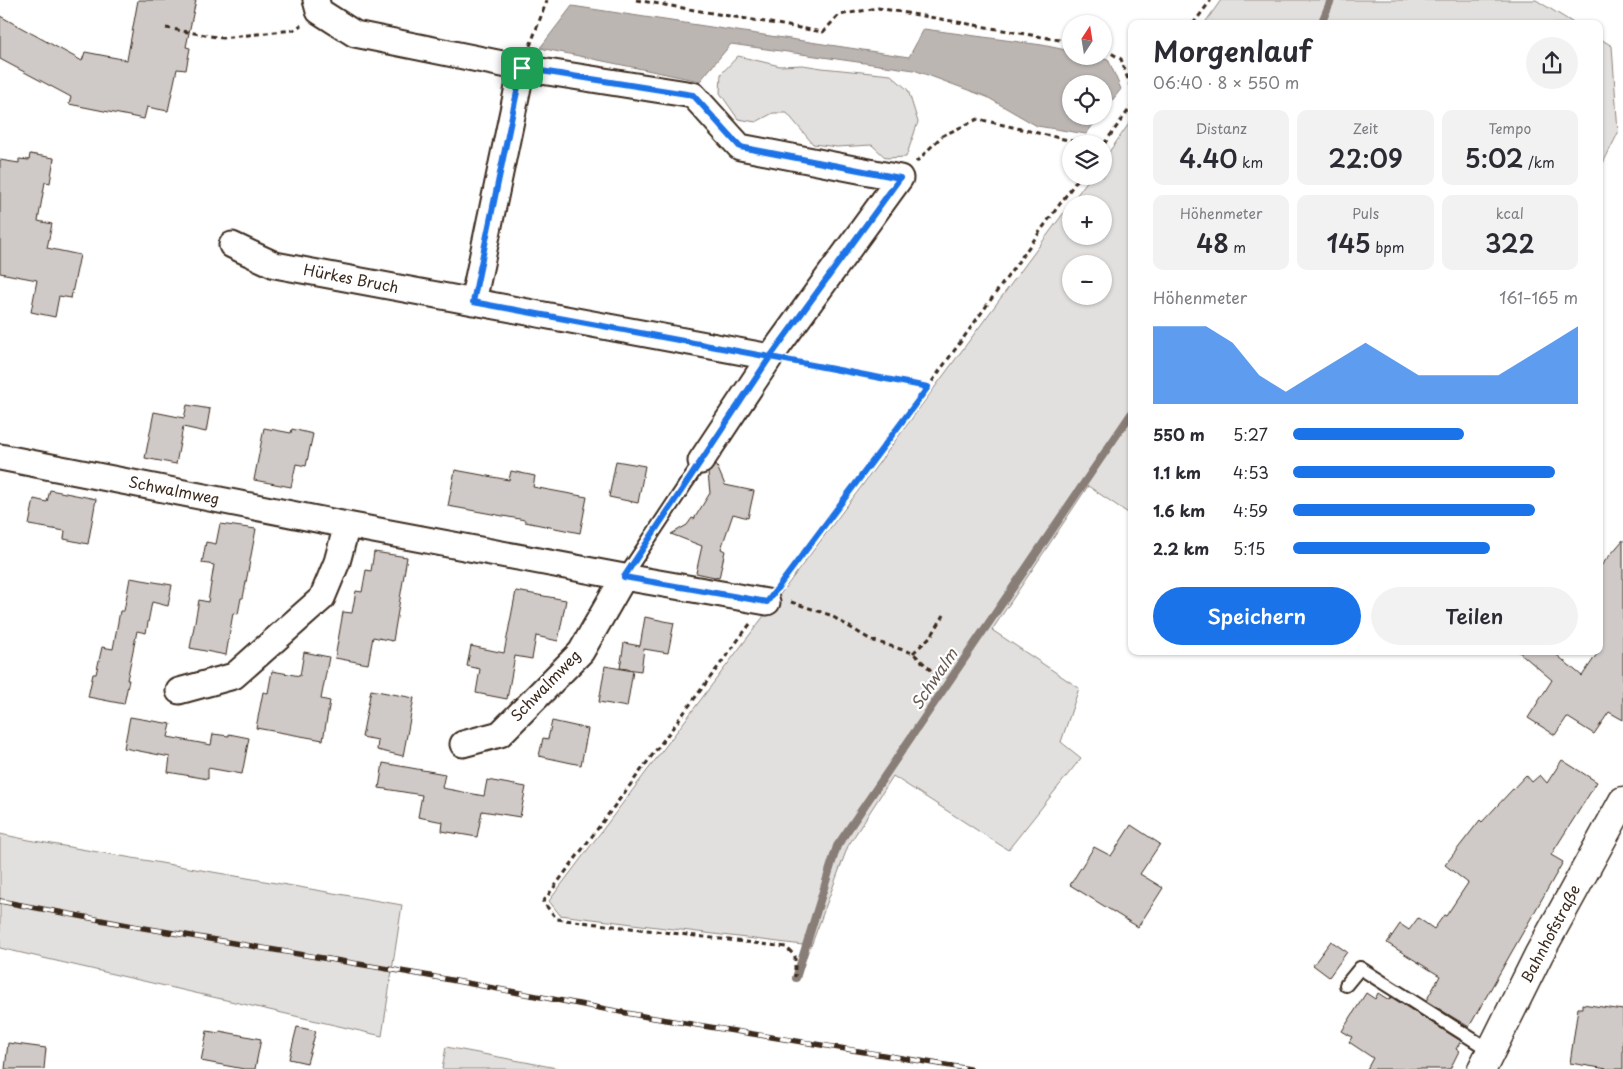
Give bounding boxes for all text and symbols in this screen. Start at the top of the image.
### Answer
north arrow [1062,15,1112,65]
map controls [1062,15,1112,305]
text: Morgenlauf [1153,29,1312,72]
button: share [1526,37,1578,89]
pin [501,47,543,89]
icon: arrive [508,54,536,82]
text: 06:40 · 8 × 550 m [1153,70,1299,94]
button: locate [1062,75,1112,125]
text: Distanz [1195,118,1247,139]
text: Zeit [1353,118,1378,139]
text: Tempo [1488,118,1531,139]
button: layers [1062,135,1112,185]
text: 4.40 [1179,139,1238,177]
text: 22:09 [1328,139,1403,177]
text: 5:02 [1465,139,1523,177]
text: km [1238,152,1263,173]
text: /km [1523,152,1555,173]
button: + [1062,195,1112,245]
text: Höhenmeter [1180,203,1262,224]
text: Puls [1352,203,1379,224]
text: kcal [1496,203,1524,224]
text: 48 [1196,224,1229,262]
text: 145 [1327,224,1371,262]
text: 322 [1485,224,1535,262]
text: m [1229,237,1246,258]
text: bpm [1371,237,1404,258]
button: − [1062,255,1112,305]
street label: Hürkes Bruch [302,257,401,298]
text: Höhenmeter [1153,285,1247,309]
text: 161–165 m [1499,285,1578,309]
text: 550 m [1153,422,1205,446]
text: 5:27 [1233,422,1268,446]
text: 1.1 km [1153,460,1201,484]
text: 4:53 [1233,460,1269,484]
street label: Schwalmweg [127,469,222,510]
text: 1.6 km [1153,498,1205,522]
text: 4:59 [1233,498,1268,522]
text: 2.2 km [1153,536,1209,560]
text: 5:15 [1233,536,1265,560]
button: Speichern [1153,587,1361,645]
button: Teilen [1371,587,1578,645]
water label: Schwalm [904,643,963,714]
street label: Schwalmweg [505,644,585,726]
street label: Bahnhofstraße [1514,880,1585,987]

